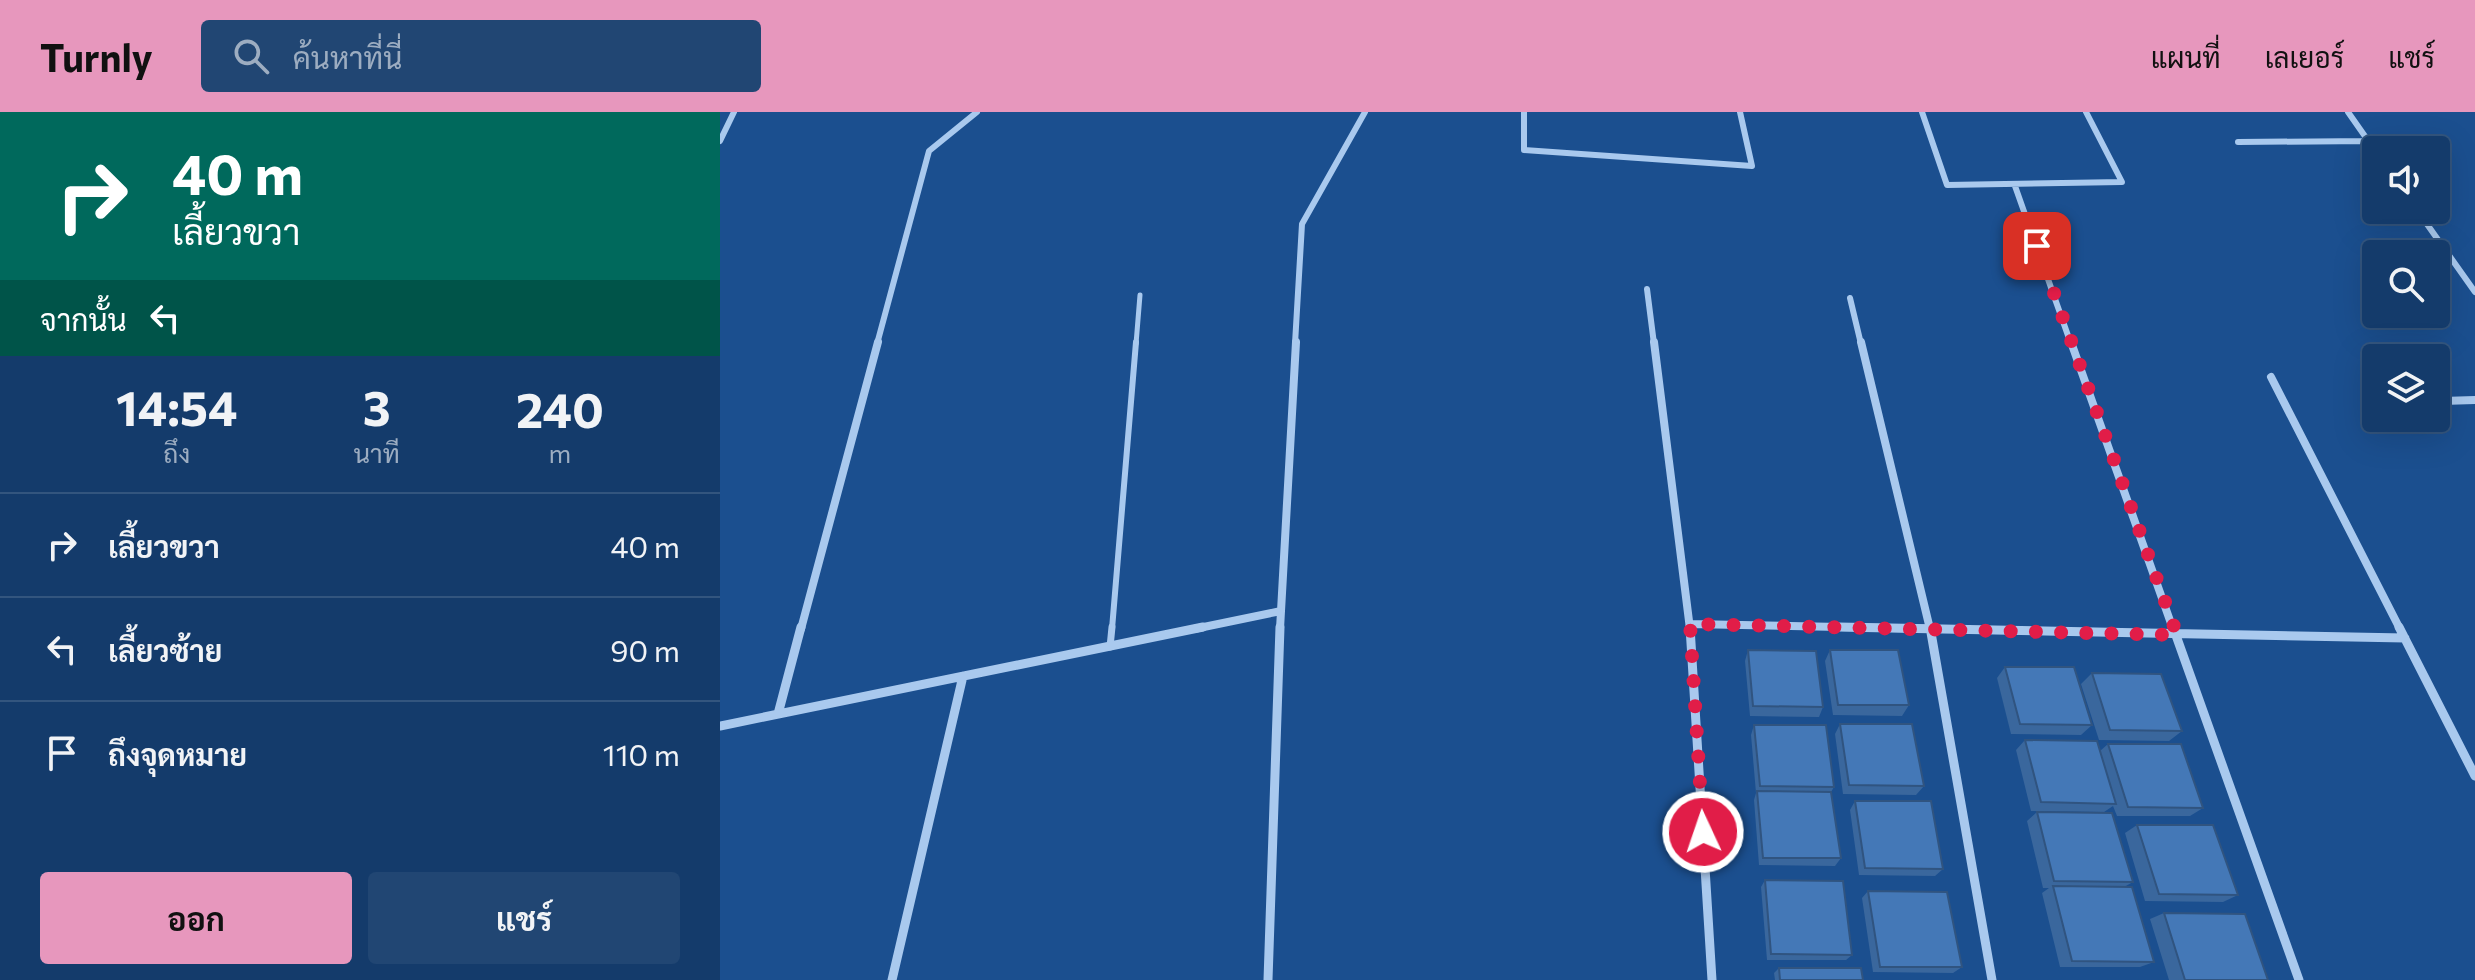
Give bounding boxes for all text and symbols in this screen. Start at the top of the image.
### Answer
search box [201,20,761,92]
text: Turnly [40,33,153,80]
icon: search [229,34,273,78]
text: ค้นหาที่นี่ [293,38,402,75]
text: แผนที่ [2151,40,2221,74]
text: เลเยอร์ [2265,40,2344,74]
text: แชร์ [2388,40,2435,74]
map controls [2362,136,2450,432]
button: sound [2362,136,2450,224]
text: 40 m [172,138,303,207]
icon: right [40,144,144,248]
text: เลี้ยวขวา [172,208,300,252]
pin [2003,212,2071,280]
icon: arrive [2015,224,2059,268]
button: search [2362,240,2450,328]
icon: left [143,296,187,340]
text: จากนั้น [40,300,127,337]
button: layers [2362,344,2450,432]
text: 14:54 [116,377,237,436]
text: 3 [363,377,391,436]
text: 240 [516,379,604,438]
text: ถึง [163,437,190,468]
text: นาที [354,437,400,468]
text: m [549,437,571,468]
icon: right [40,523,84,567]
text: เลี้ยวขวา [108,527,220,564]
text: 40 m [611,527,680,564]
icon: left [40,627,84,671]
text: เลี้ยวซ้าย [108,631,222,668]
text: 90 m [610,631,680,668]
icon: arrive [40,731,84,775]
text: ถึงจุดหมาย [108,735,247,772]
text: 110 m [603,735,680,772]
position arrow [1661,790,1745,874]
button: ออก [40,872,352,964]
button: แชร์ [368,872,680,964]

